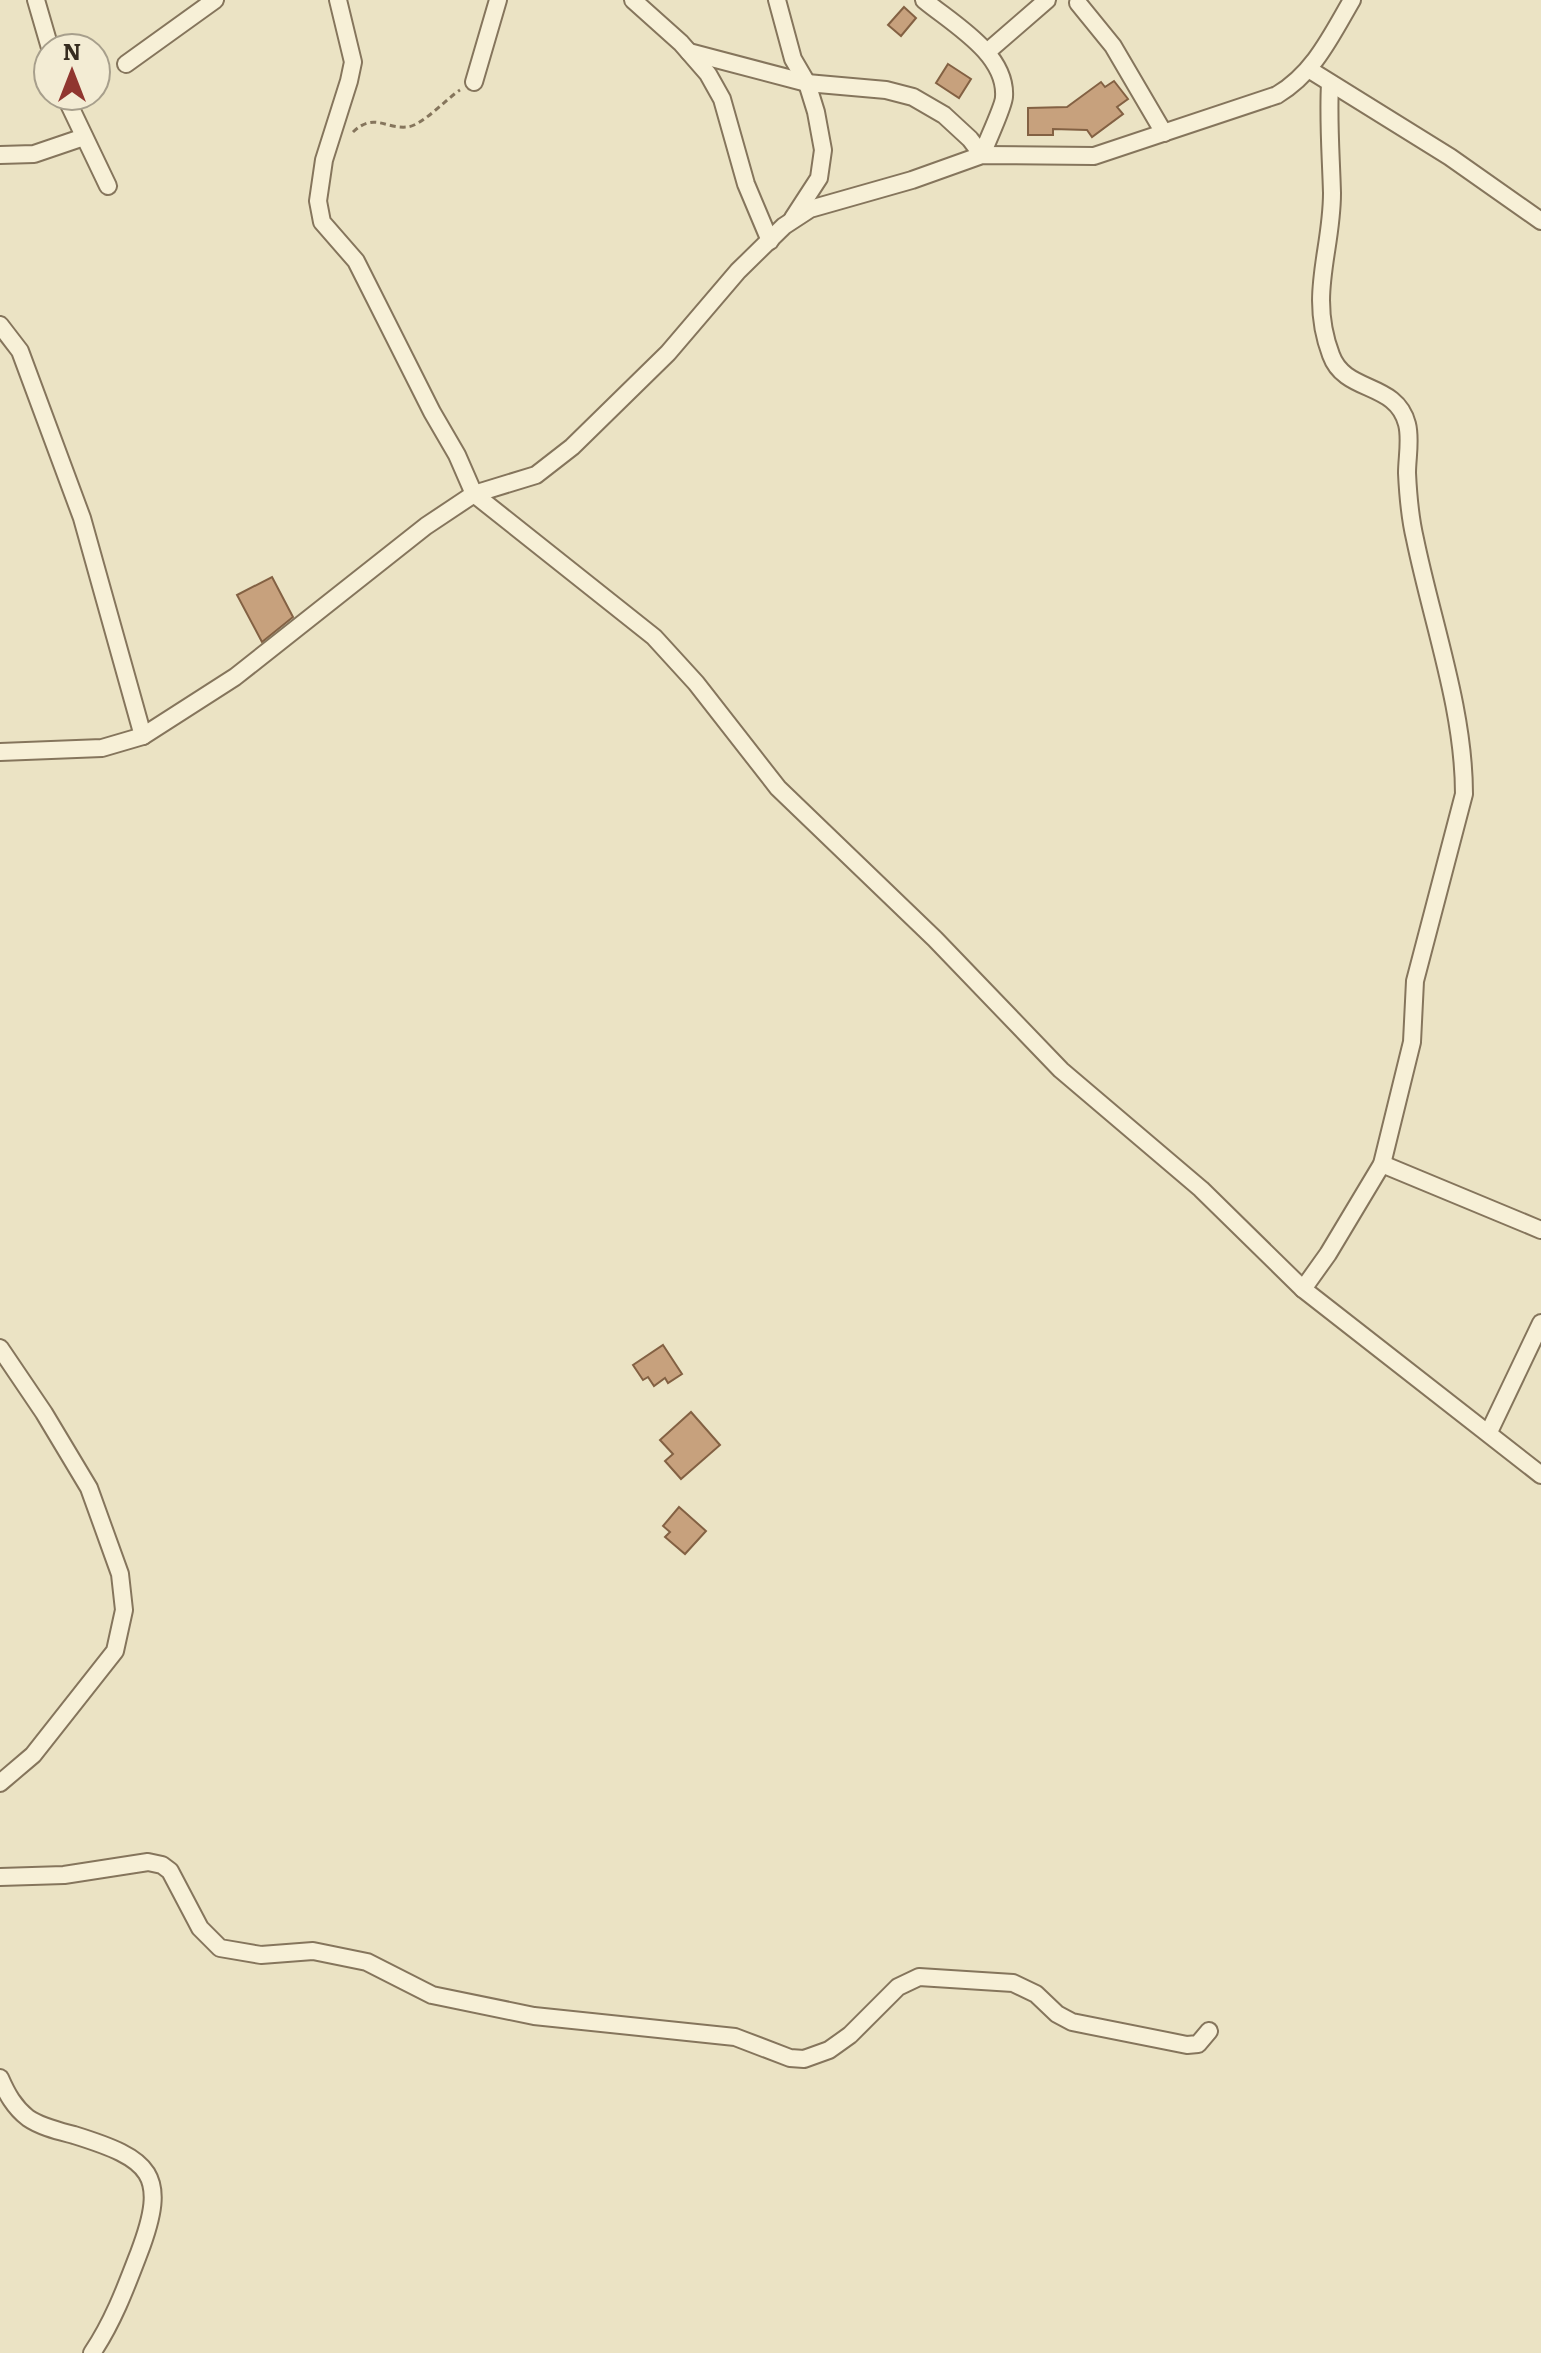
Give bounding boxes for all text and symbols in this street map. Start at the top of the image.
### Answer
north arrow [32,32,112,112]
text: N [63,34,81,67]

